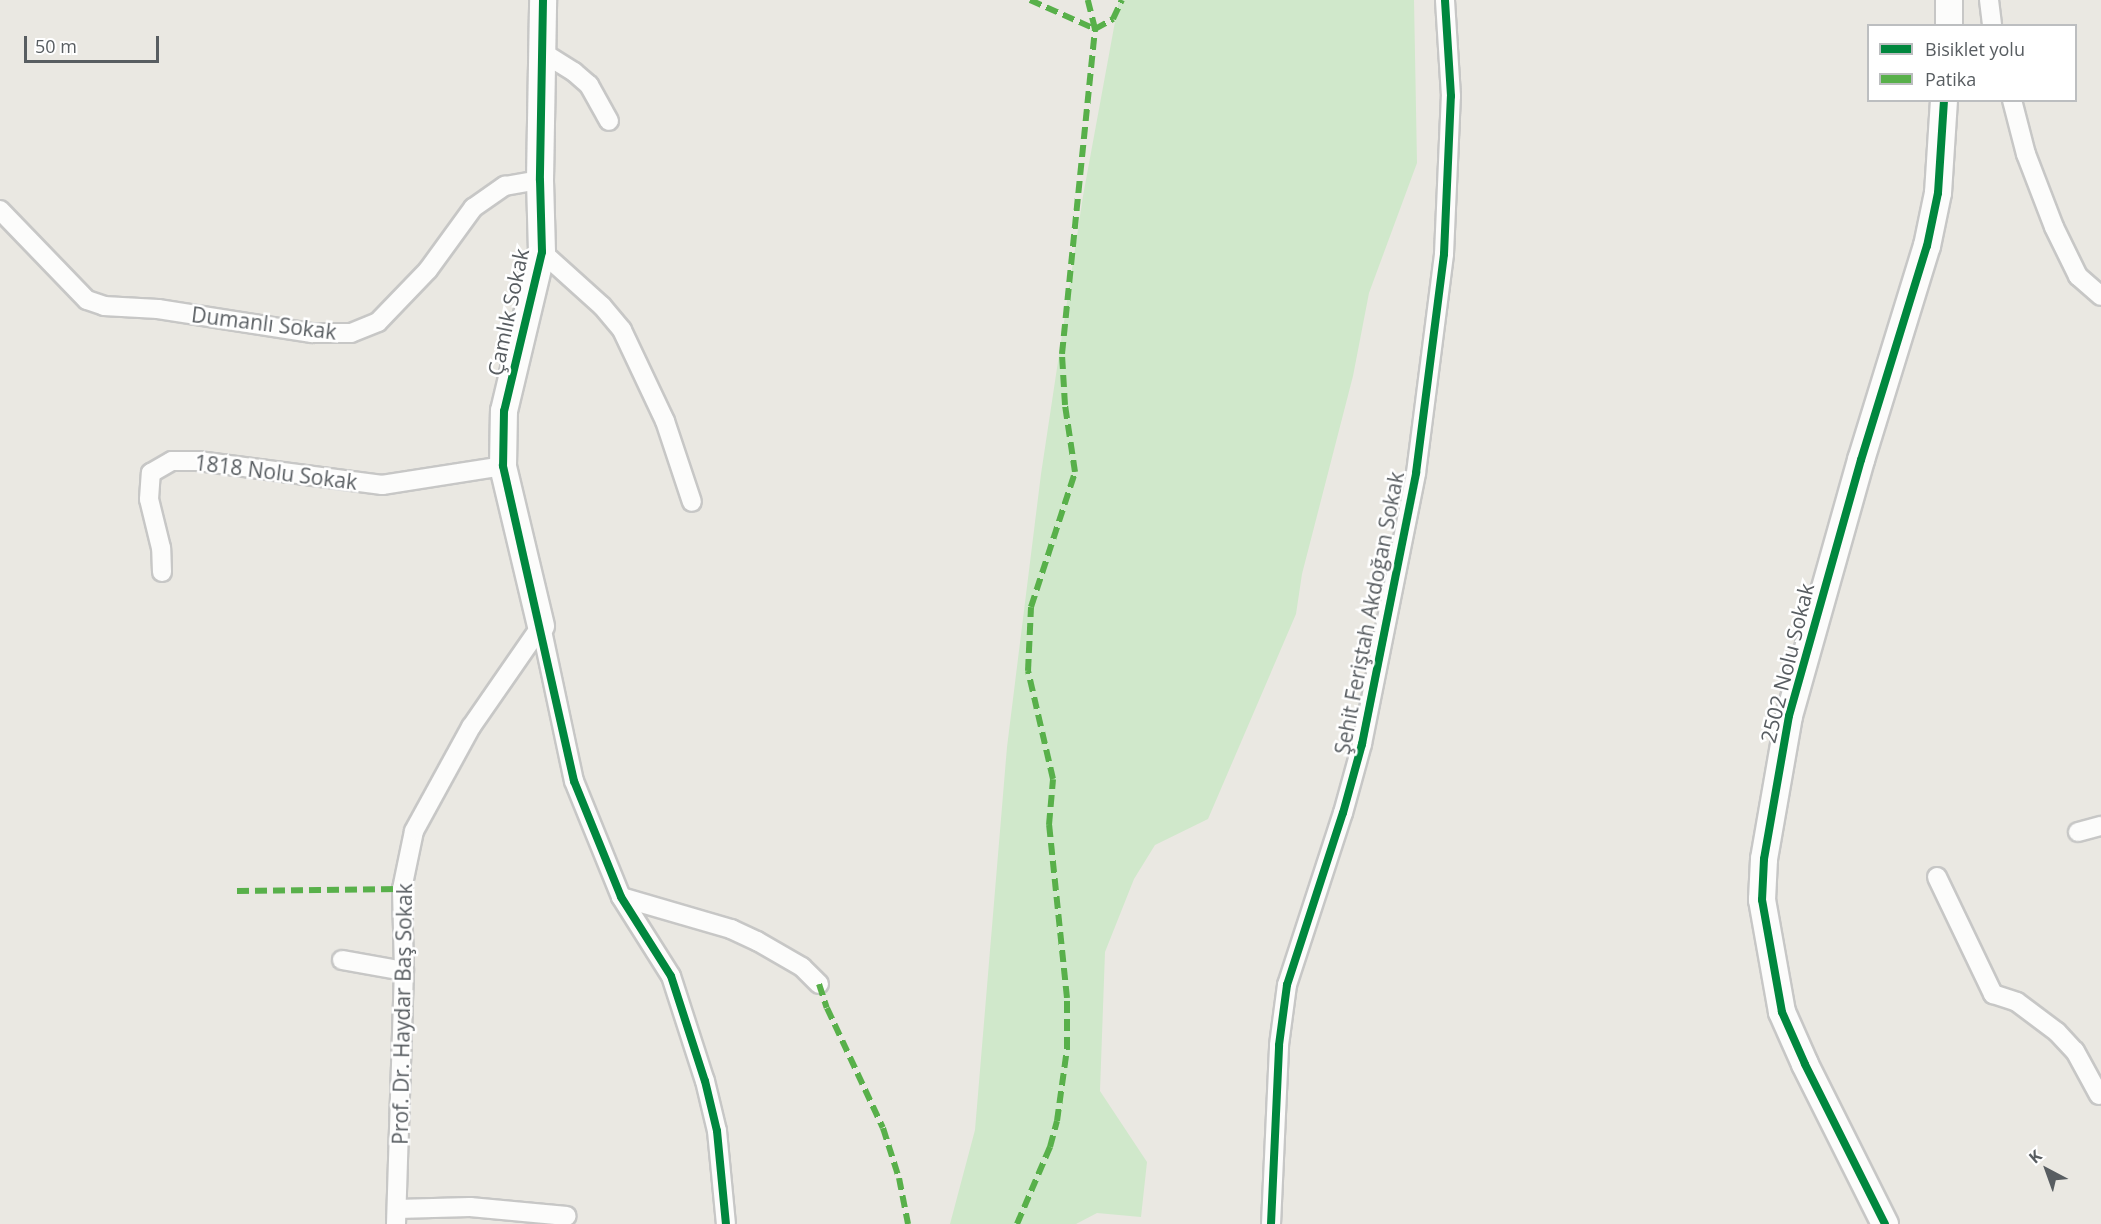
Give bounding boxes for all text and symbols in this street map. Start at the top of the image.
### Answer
scale bar [27,24,162,62]
legend [1867,24,2077,102]
text: 50 m [35,34,77,58]
text: Bisiklet yolu [1925,37,2025,61]
text: Patika [1925,67,1976,91]
street label: Çamlık Sokak [482,246,534,378]
street label: Dumanlı Sokak [190,302,338,344]
street label: 1818 Nolu Sokak [193,450,359,494]
street label: Şehit Feriştah Akdoğan Sokak [1329,469,1409,757]
street label: 2502 Nolu Sokak [1755,581,1819,745]
street label: Prof. Dr. Haydar Baş Sokak [387,883,417,1145]
north arrow [2017,1140,2077,1200]
text: K [2024,1145,2046,1168]

